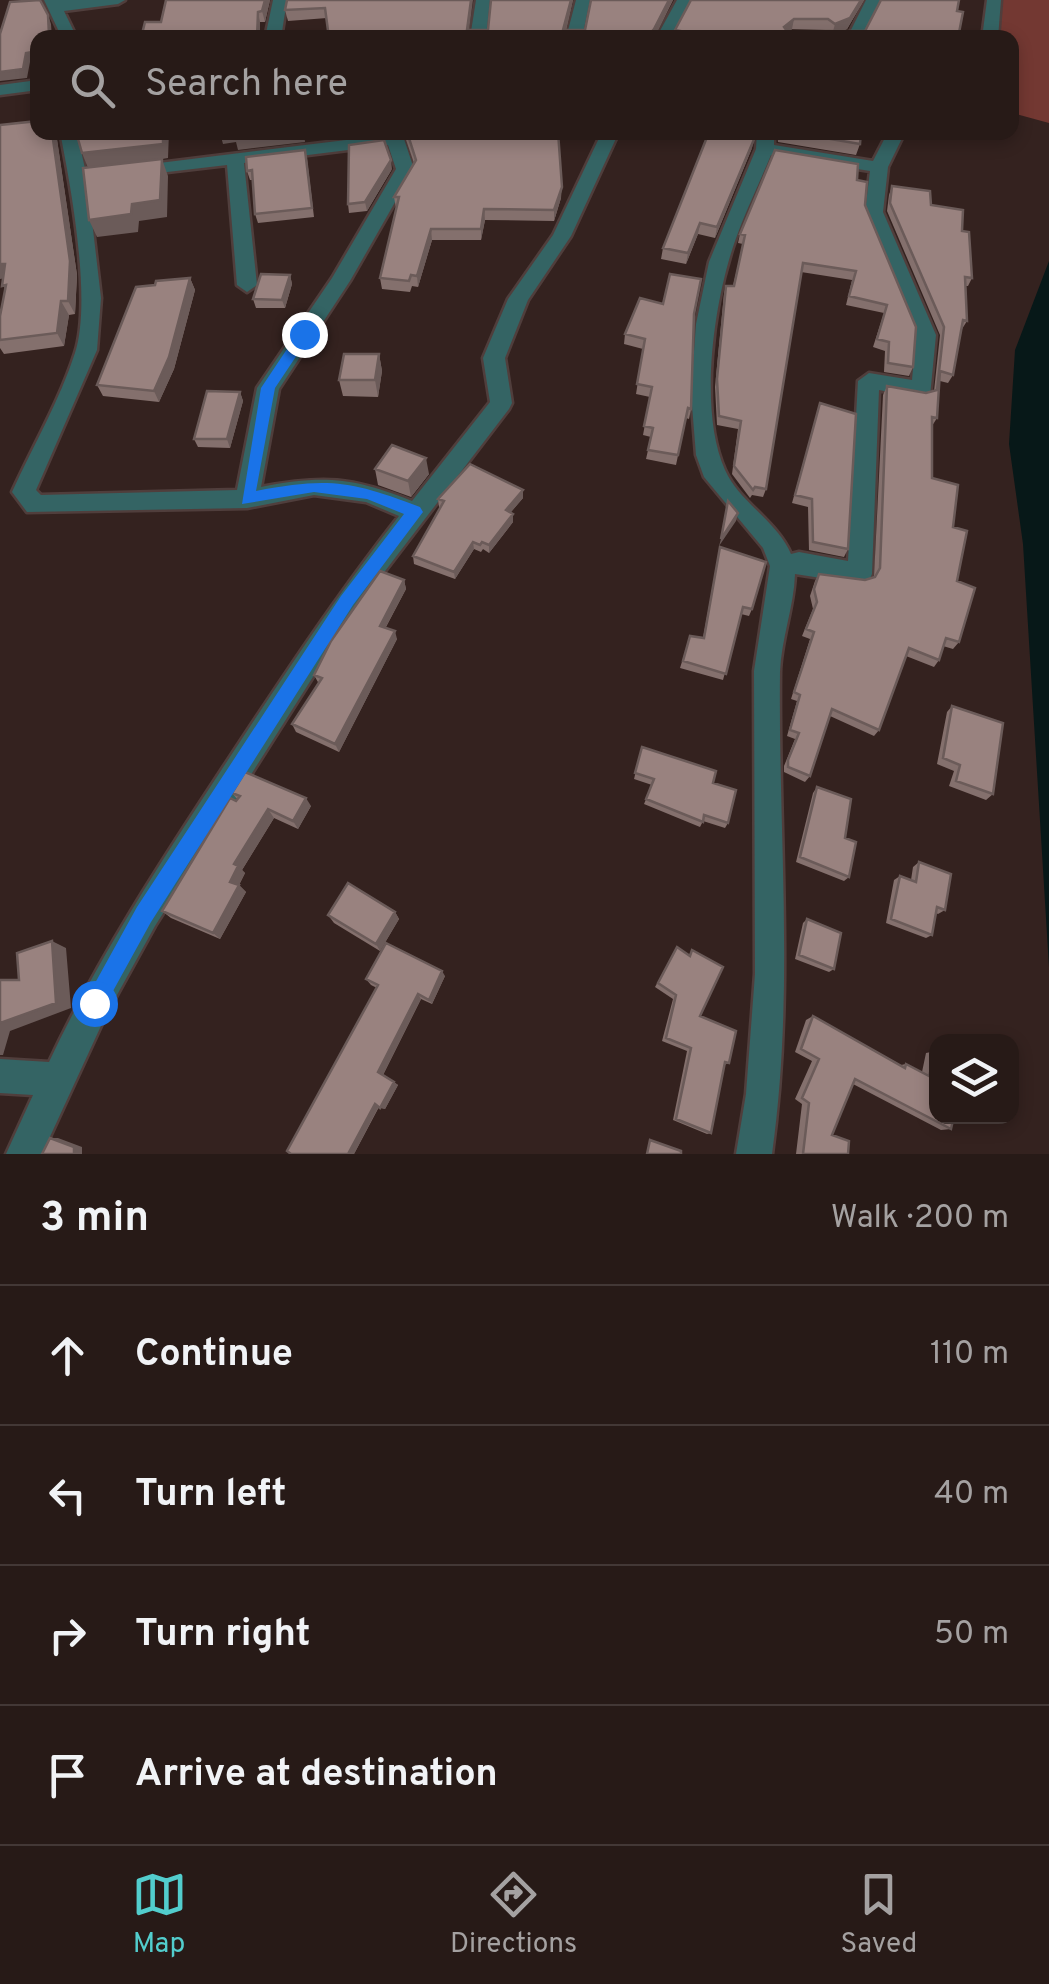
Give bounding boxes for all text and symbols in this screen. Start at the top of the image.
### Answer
search box [30,30,1019,140]
icon: search [65,58,120,113]
text: Search here [145,61,348,110]
route end [282,312,328,358]
route start [72,981,118,1027]
map controls [929,1034,1019,1124]
button: layers [929,1034,1019,1124]
text: 3 min [40,1193,149,1246]
text: Walk · 200 m [831,1199,1009,1239]
icon: ahead [40,1328,95,1383]
text: Continue [135,1331,293,1380]
text: 110 m [930,1335,1009,1375]
icon: left [40,1468,95,1523]
text: Turn left [135,1471,287,1520]
text: 40 m [934,1475,1009,1515]
icon: right [40,1608,95,1663]
text: Turn right [135,1611,310,1660]
text: 50 m [934,1615,1009,1655]
icon: arrive [40,1748,95,1803]
text: Arrive at destination [135,1751,498,1800]
tab: Map [132,1867,187,1963]
tab: Directions [450,1867,577,1963]
tab: Saved [840,1867,917,1963]

